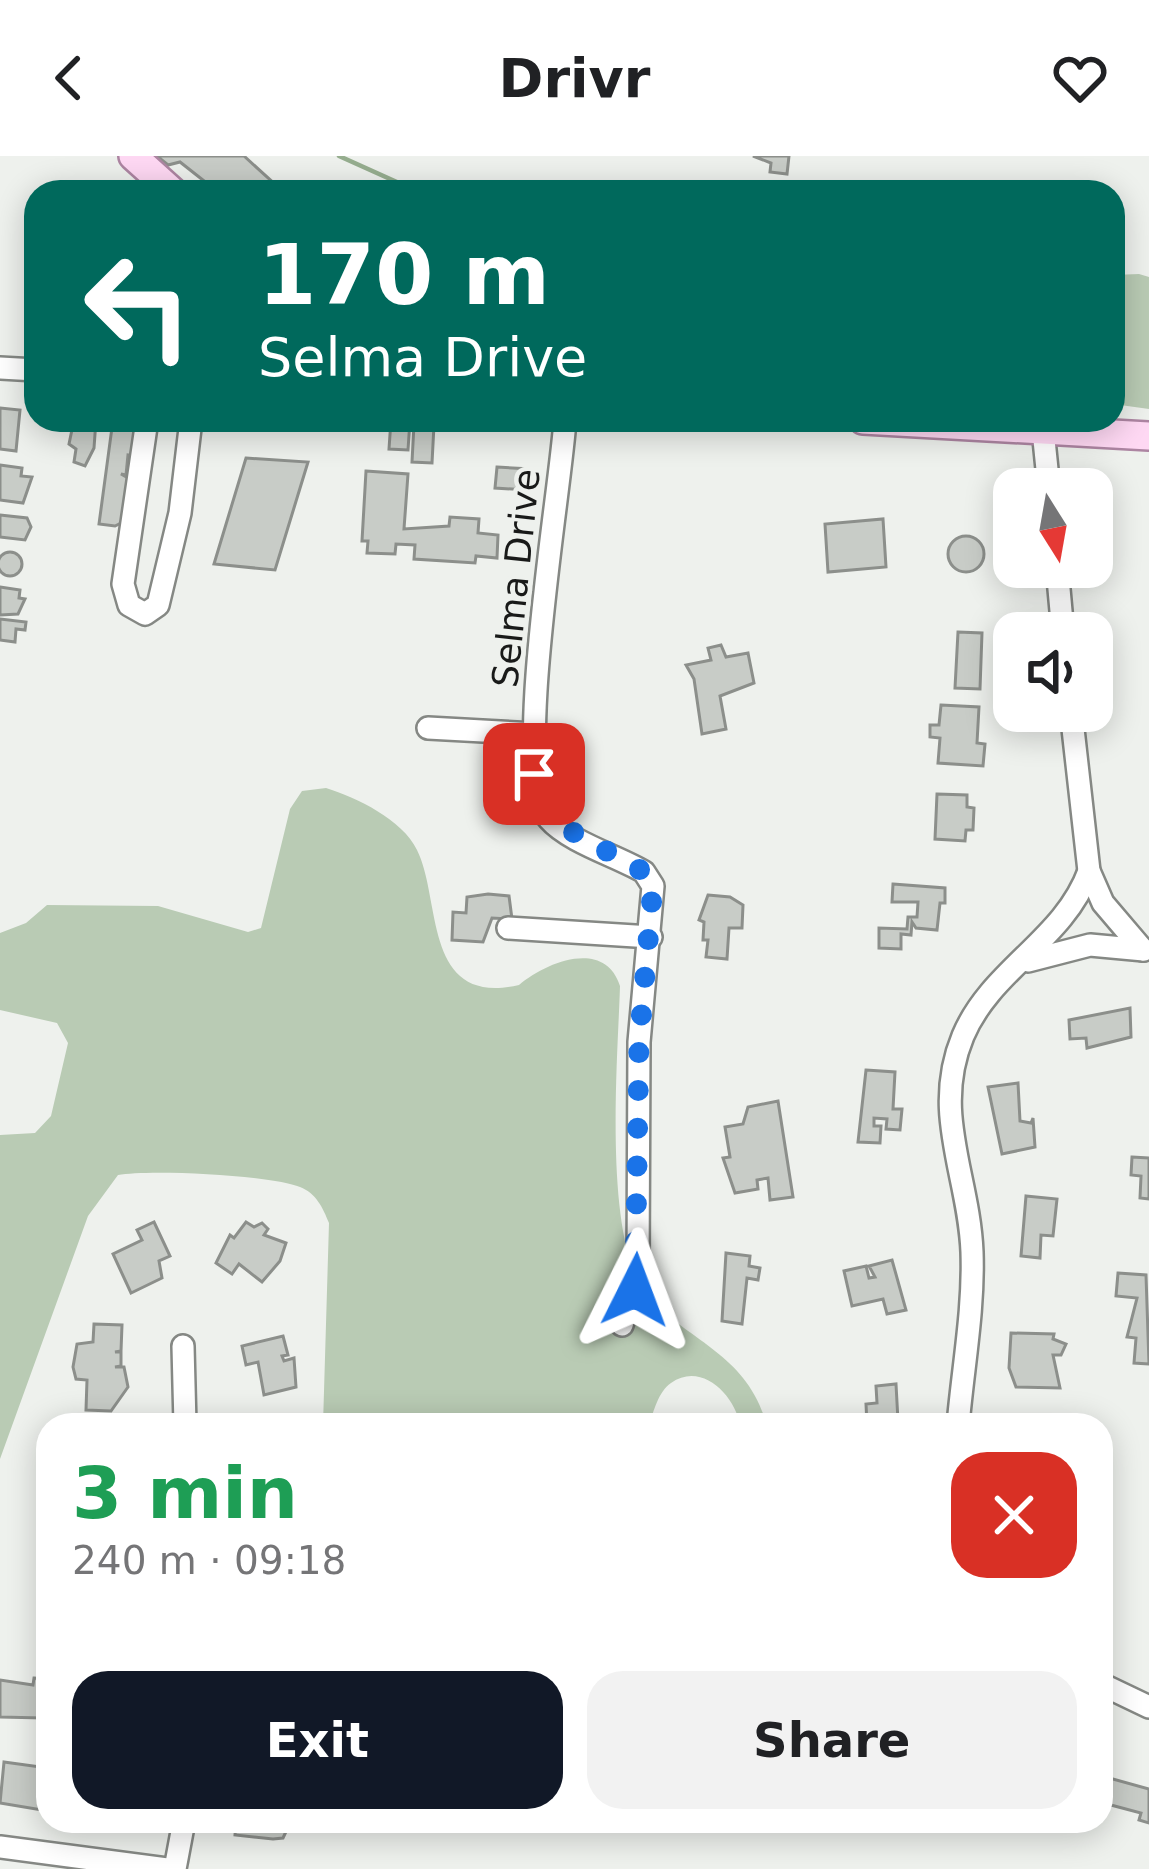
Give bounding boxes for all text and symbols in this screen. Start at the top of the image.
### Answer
icon: back [36,45,102,111]
icon: heart [1047,45,1113,111]
text: Drivr [499,47,650,110]
text: 170 m [258,226,550,324]
icon: left [60,228,216,384]
text: Selma Drive [258,326,587,389]
street label: Selma Drive [484,467,548,689]
north arrow [993,468,1113,588]
map controls [993,468,1113,732]
button: sound [993,612,1113,732]
pin [483,723,585,825]
icon: arrive [501,741,567,807]
position arrow [572,1227,698,1353]
text: 3 min [72,1451,298,1535]
button: close [951,1452,1077,1578]
text: 240 m · 09:18 [72,1538,346,1583]
button: Exit [72,1671,563,1809]
button: Share [587,1671,1077,1809]

